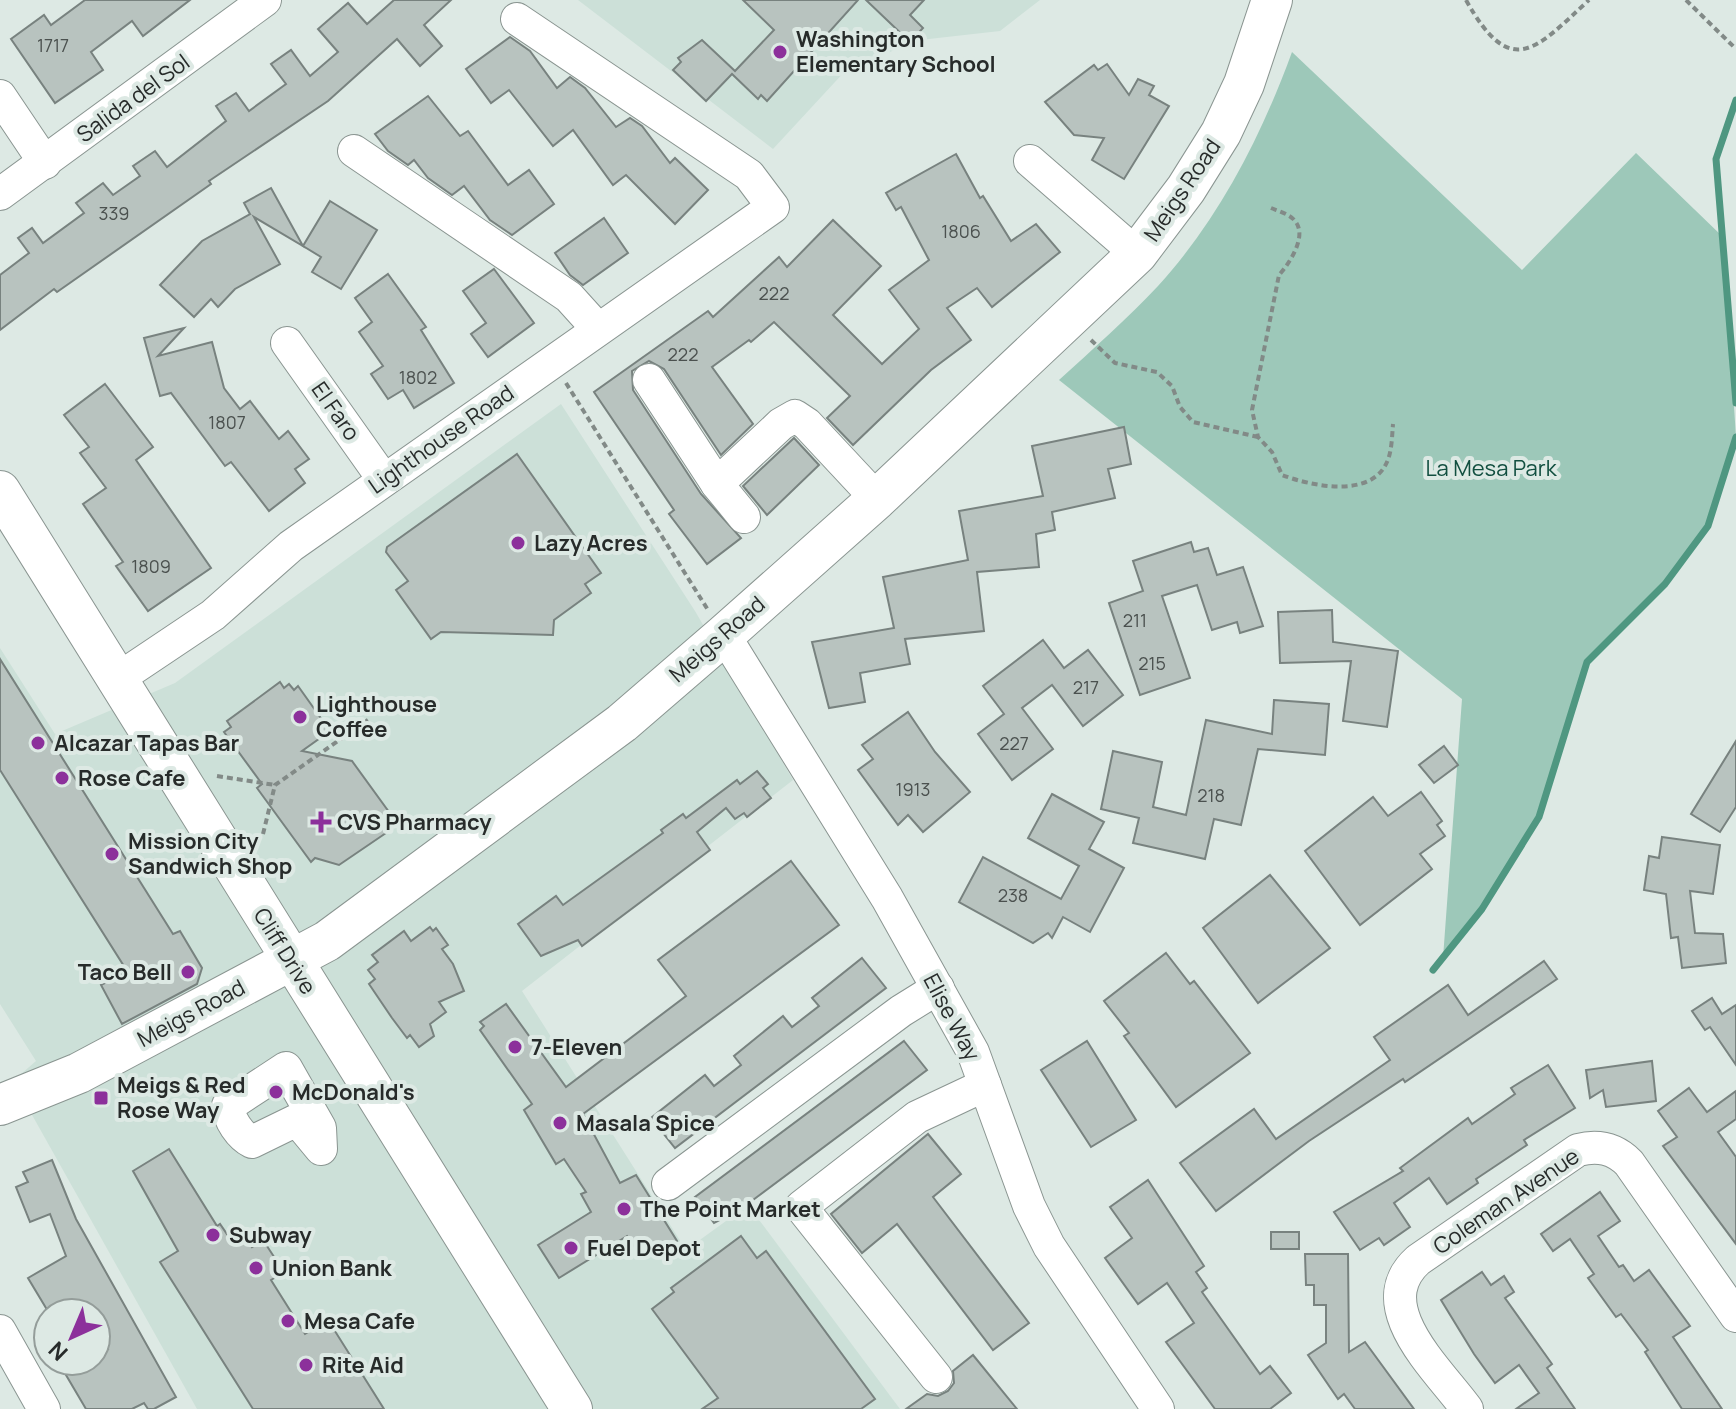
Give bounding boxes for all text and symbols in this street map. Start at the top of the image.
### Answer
place label: Washington Elementary School [796,24,996,79]
house number: 1717 [37,33,69,57]
marker: Washington Elementary School [771,43,789,61]
street label: Salida del Sol [70,47,196,149]
street label: Meigs Road [1137,133,1227,247]
house number: 339 [98,201,130,225]
house number: 1806 [941,219,981,243]
house number: 222 [759,281,789,305]
house number: 222 [668,342,698,366]
house number: 1802 [399,365,437,389]
street label: El Faro [305,375,367,447]
street label: Lighthouse Road [362,378,520,500]
house number: 1807 [208,410,246,434]
park label: La Mesa Park [1425,453,1558,483]
place label: Lazy Acres [534,528,648,558]
marker: Lazy Acres [509,534,527,552]
house number: 1809 [131,554,171,578]
street label: Meigs Road [663,589,771,689]
house number: 211 [1123,608,1147,632]
house number: 215 [1138,651,1166,675]
house number: 217 [1073,675,1099,699]
place label: Lighthouse Coffee [316,689,437,744]
marker: Lighthouse Coffee [291,708,309,726]
place label: Alcazar Tapas Bar [54,728,240,758]
house number: 227 [999,731,1029,755]
marker: Alcazar Tapas Bar [29,734,47,752]
place label: Rose Cafe [78,763,185,793]
marker: Rose Cafe [53,769,71,787]
house number: 1913 [895,777,931,801]
house number: 218 [1197,783,1225,807]
place label: CVS Pharmacy [337,807,492,837]
marker: CVS Pharmacy [312,813,330,831]
place label: Mission City Sandwich Shop [128,826,292,881]
marker: Mission City Sandwich Shop [103,845,121,863]
house number: 238 [998,883,1028,907]
street label: Cliff Drive [247,902,323,1000]
place label: Taco Bell [78,957,172,987]
marker: Taco Bell [179,963,197,981]
street label: Elise Way [917,968,988,1066]
street label: Meigs Road [132,972,250,1054]
place label: 7-Eleven [531,1032,622,1062]
marker: 7-Eleven [506,1038,524,1056]
place label: Meigs & Red Rose Way [117,1070,246,1125]
place label: McDonald's [292,1077,415,1107]
marker: McDonald's [267,1083,285,1101]
marker: Meigs & Red Rose Way [92,1089,110,1107]
place label: Masala Spice [576,1108,715,1138]
marker: Masala Spice [551,1114,569,1132]
street label: Coleman Avenue [1427,1141,1585,1261]
place label: The Point Market [640,1194,821,1224]
marker: The Point Market [615,1200,633,1218]
place label: Subway [229,1220,312,1250]
marker: Subway [204,1226,222,1244]
place label: Fuel Depot [587,1233,701,1263]
marker: Fuel Depot [562,1239,580,1257]
place label: Union Bank [272,1253,393,1283]
marker: Union Bank [247,1259,265,1277]
north arrow [32,1297,112,1377]
place label: Mesa Cafe [304,1306,415,1336]
marker: Mesa Cafe [279,1312,297,1330]
text: N [42,1335,74,1368]
place label: Rite Aid [322,1350,404,1380]
marker: Rite Aid [297,1356,315,1374]

